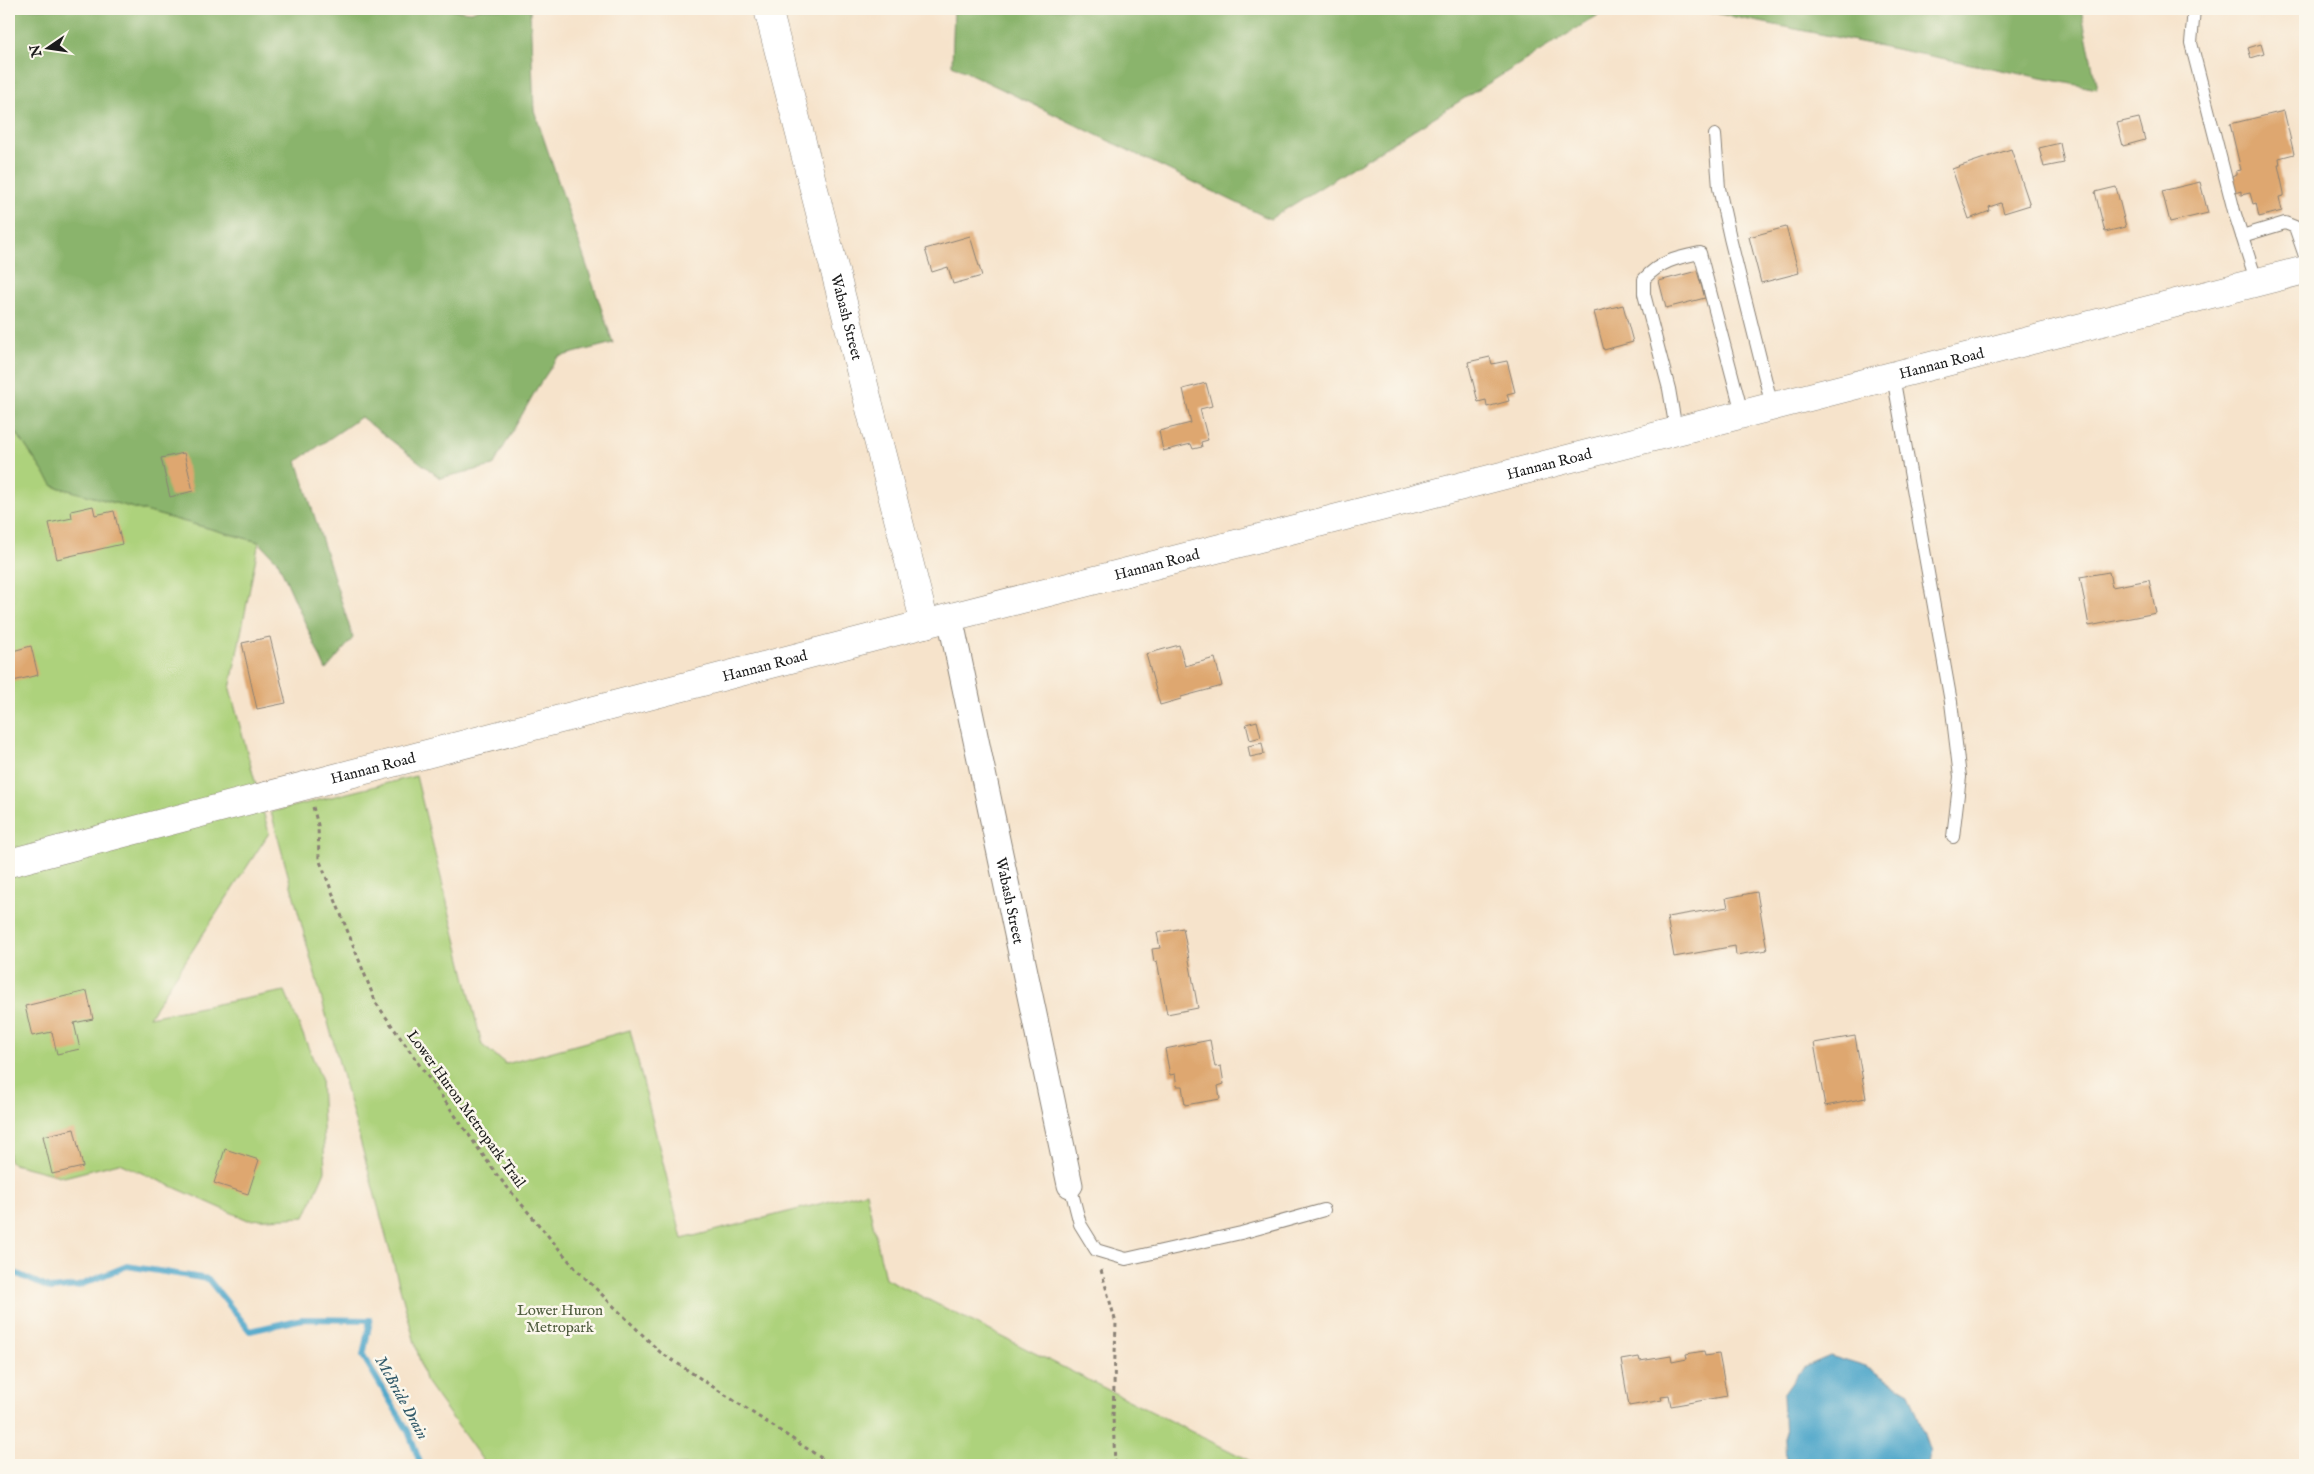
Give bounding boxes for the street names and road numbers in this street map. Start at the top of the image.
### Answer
street label: Wabash Street [827,272,867,362]
street label: Hannan Road [1897,343,1987,383]
street label: Hannan Road [1505,443,1595,484]
street label: Hannan Road [1112,544,1202,584]
street label: Hannan Road [720,645,810,686]
street label: Hannan Road [328,748,418,788]
street label: Wabash Street [992,856,1028,946]
street label: Lower Huron Metropark Trail [402,1026,530,1192]

